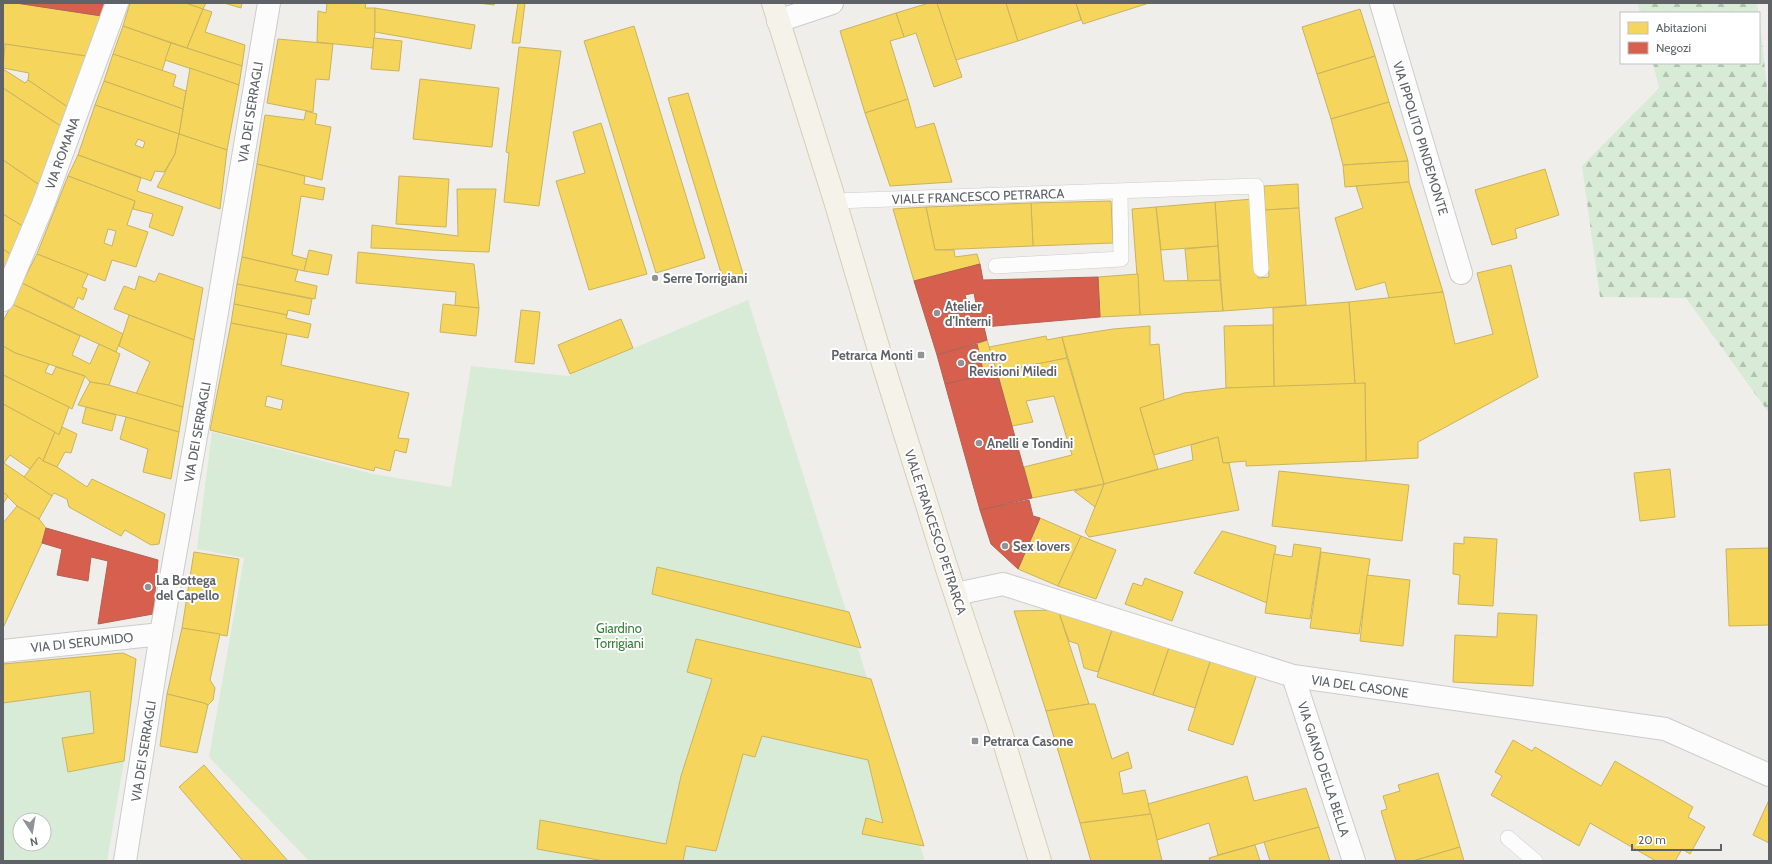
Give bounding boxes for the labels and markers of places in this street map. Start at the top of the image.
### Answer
place label: Serre Torrigiani [663,270,747,286]
marker: Serre Torrigiani [650,273,660,283]
place label: Atelier d'Interni [945,298,991,329]
marker: Atelier d'Interni [932,308,942,318]
place label: Petrarca Monti [831,347,913,363]
place label: Centro Revisioni Miledi [969,348,1057,379]
marker: Petrarca Monti [916,350,926,360]
marker: Centro Revisioni Miledi [956,358,966,368]
place label: Anelli e Tondini [987,435,1073,451]
marker: Anelli e Tondini [974,438,984,448]
place label: Sex lovers [1013,538,1070,554]
marker: Sex lovers [1000,541,1010,551]
place label: La Bottega del Capello [156,572,220,603]
marker: La Bottega del Capello [143,582,153,592]
place label: Petrarca Casone [983,733,1073,749]
marker: Petrarca Casone [970,736,980,746]

